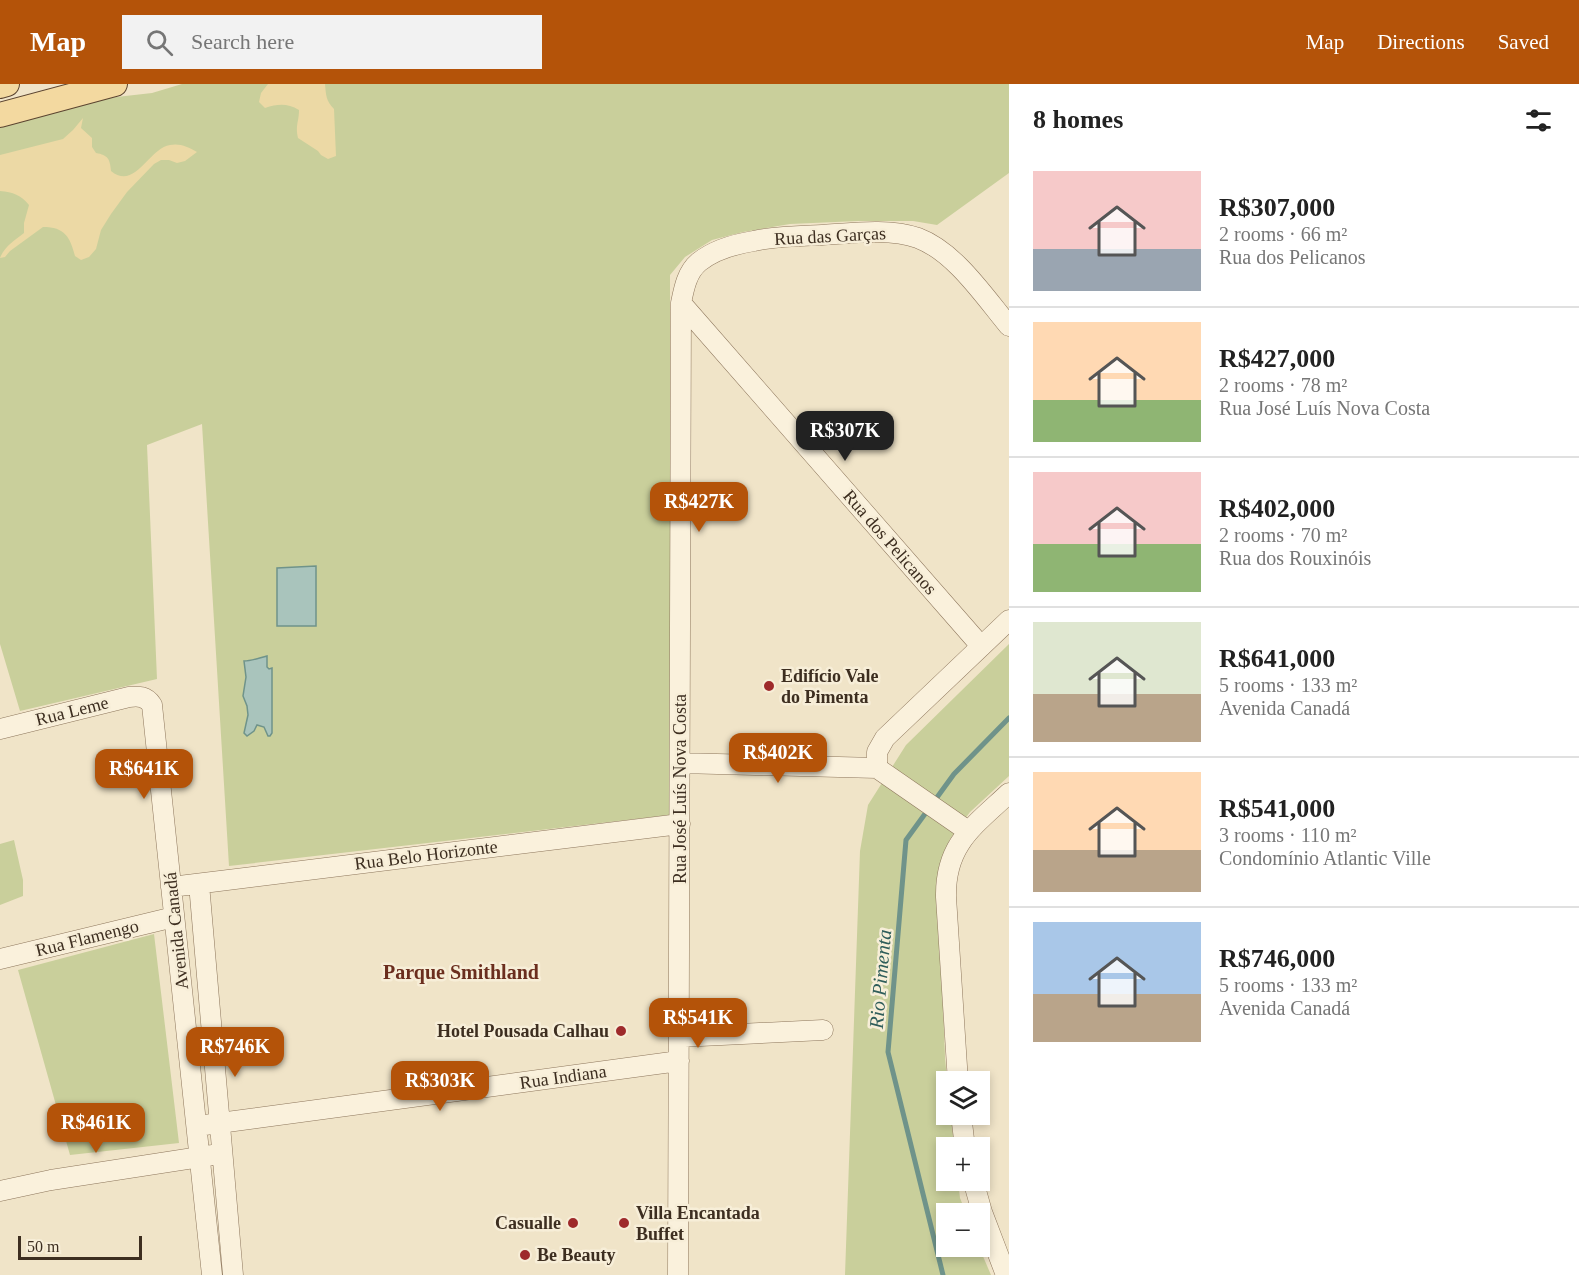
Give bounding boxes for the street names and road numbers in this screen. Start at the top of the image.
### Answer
street label: Rua das Garças [774,223,886,249]
street label: Rua dos Pelicanos [839,486,941,598]
street label: Rua Leme [33,692,111,730]
street label: Rua José Luís Nova Costa [670,694,690,884]
street label: Rua Belo Horizonte [353,836,499,874]
street label: Avenida Canadá [160,871,192,991]
street label: Rua Flamengo [33,916,141,960]
street label: Rua Indiana [518,1061,608,1093]

